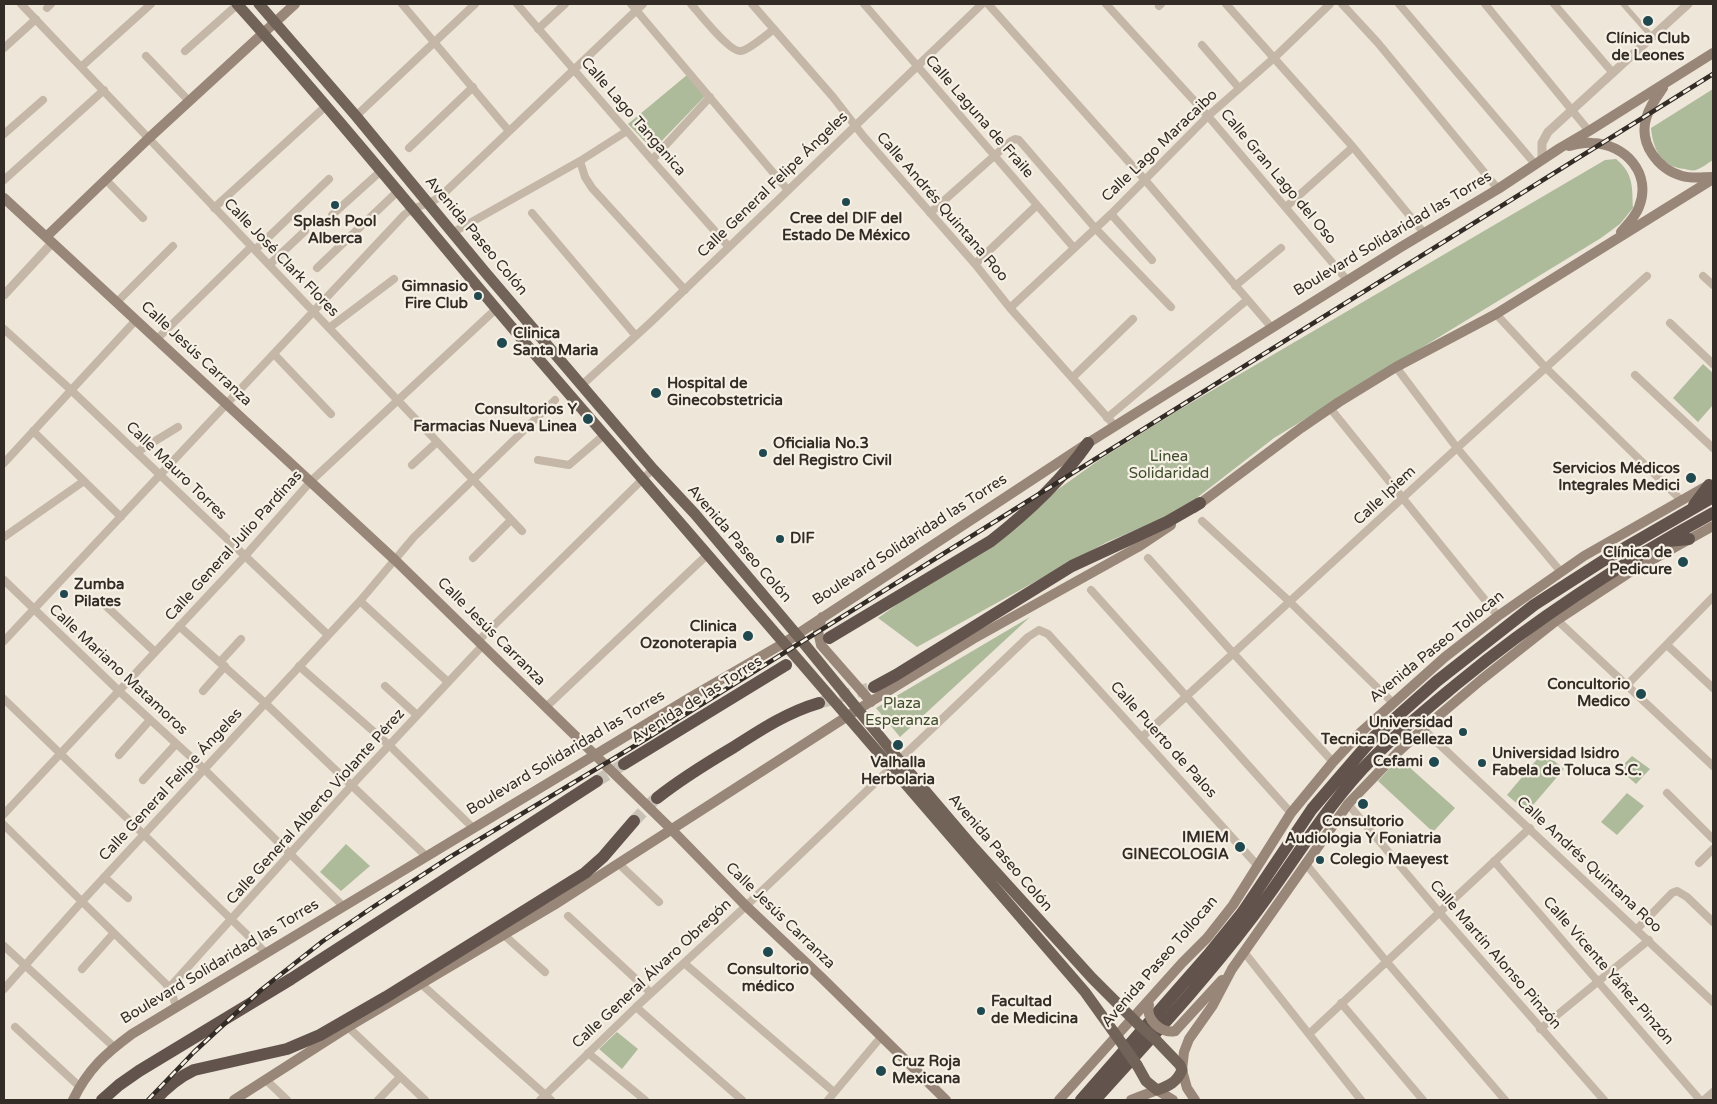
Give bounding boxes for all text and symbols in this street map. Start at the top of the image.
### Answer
marker: Clínica Club de Leones [1641,14,1655,28]
place label: Clínica Club de Leones [1606,30,1690,65]
street label: Calle Laguna de Fraile [921,52,1037,182]
street label: Calle Lago Tanganica [577,54,689,180]
street label: Calle Lago Maracaibo [1098,86,1222,206]
street label: Calle Gran Lago del Oso [1216,106,1340,248]
street label: Calle General Felipe Ángeles [694,108,852,262]
street label: Calle Andrés Quintana Roo [872,129,1012,285]
street label: Boulevard Solidaridad las Torres [1291,168,1495,300]
street label: Avenida Paseo Colón [421,173,531,299]
street label: Calle José Clark Flores [220,195,342,321]
marker: Cree del DIF del Estado De México [840,196,852,208]
marker: Splash Pool Alberca [329,199,341,211]
place label: Cree del DIF del Estado De México [782,210,910,245]
place label: Splash Pool Alberca [294,213,376,248]
place label: Gimnasio Fire Club [402,278,468,313]
marker: Gimnasio Fire Club [472,290,484,302]
street label: Calle Jesús Carranza [137,298,255,410]
place label: Clinica Santa Maria [513,325,599,360]
marker: Clinica Santa Maria [495,336,509,350]
place label: Hospital de Ginecobstetricia [667,375,783,410]
marker: Hospital de Ginecobstetricia [649,386,663,400]
place label: Consultorios Y Farmacias Nueva Linea [413,401,577,436]
marker: Consultorios Y Farmacias Nueva Linea [581,412,595,426]
street label: Calle Mauro Torres [122,418,230,524]
place label: Oficialia No.3 del Registro Civil [773,435,892,470]
marker: Oficialia No.3 del Registro Civil [757,447,769,459]
park label: Linea Solidaridad [1129,448,1209,483]
place label: Servicios Médicos Integrales Medici [1553,460,1680,495]
street label: Calle Ipiem [1350,463,1420,529]
street label: Calle General Julio Pardinas [162,467,306,625]
street label: Boulevard Solidaridad las Torres [810,470,1010,610]
marker: Servicios Médicos Integrales Medici [1684,471,1698,485]
street label: Avenida Paseo Colón [683,482,795,606]
place label: DIF [790,530,815,548]
marker: DIF [774,533,786,545]
place label: Clínica de Pedicure [1603,544,1672,579]
marker: Clínica de Pedicure [1676,555,1690,569]
street label: Calle Jesús Carranza [433,574,549,690]
place label: Zumba Pilates [74,576,124,611]
street label: Avenida Paseo Tollocan [1366,587,1508,707]
marker: Zumba Pilates [58,588,70,600]
street label: Calle Mariano Matamoros [45,601,191,739]
place label: Clinica Ozonoterapia [640,618,737,653]
marker: Clinica Ozonoterapia [741,629,755,643]
street label: Avenida de las Torres [628,652,766,748]
place label: Concultorio Medico [1547,676,1630,711]
street label: Calle Puerto de Palos [1106,678,1220,802]
street label: Boulevard Solidaridad las Torres [464,687,668,819]
marker: Concultorio Medico [1634,687,1648,701]
park label: Plaza Esperanza [865,695,939,730]
street label: Calle General Felipe Ángeles [96,705,246,865]
street label: Calle General Alberto Violante Pérez [223,705,409,909]
place label: Universidad Tecnica De Belleza [1321,714,1453,749]
marker: Universidad Tecnica De Belleza [1457,726,1469,738]
marker: Valhalla Herbolaria [891,738,905,752]
place label: Universidad Isidro Fabela de Toluca S.C. [1492,745,1642,780]
place label: Cefami [1373,753,1423,771]
place label: Valhalla Herbolaria [861,754,935,789]
marker: Cefami [1427,755,1441,769]
marker: Universidad Isidro Fabela de Toluca S.C. [1476,757,1488,769]
street label: Avenida Paseo Colón [944,791,1056,915]
street label: Calle Andrés Quintana Roo [1513,793,1665,937]
marker: Consultorio Audiologia Y Foniatria [1356,797,1370,811]
place label: Consultorio Audiologia Y Foniatria [1285,813,1441,848]
place label: IMIEM GINECOLOGIA [1122,829,1229,864]
marker: IMIEM GINECOLOGIA [1233,840,1247,854]
place label: Colegio Maeyest [1330,851,1448,869]
marker: Colegio Maeyest [1314,854,1326,866]
street label: Calle Jesús Carranza [721,859,839,973]
street label: Calle Martín Alonso Pinzón [1425,877,1565,1033]
street label: Avenida Paseo Tollocan [1098,893,1222,1031]
street label: Calle Vicente Yáñez Pinzón [1539,893,1677,1049]
street label: Boulevard Solidaridad las Torres [118,896,322,1028]
street label: Calle General Álvaro Obregón [569,896,735,1052]
marker: Consultorio médico [761,945,775,959]
place label: Consultorio médico [727,961,809,996]
place label: Facultad de Medicina [991,993,1078,1028]
marker: Facultad de Medicina [975,1005,987,1017]
place label: Cruz Roja Mexicana [892,1053,961,1088]
marker: Cruz Roja Mexicana [874,1064,888,1078]

